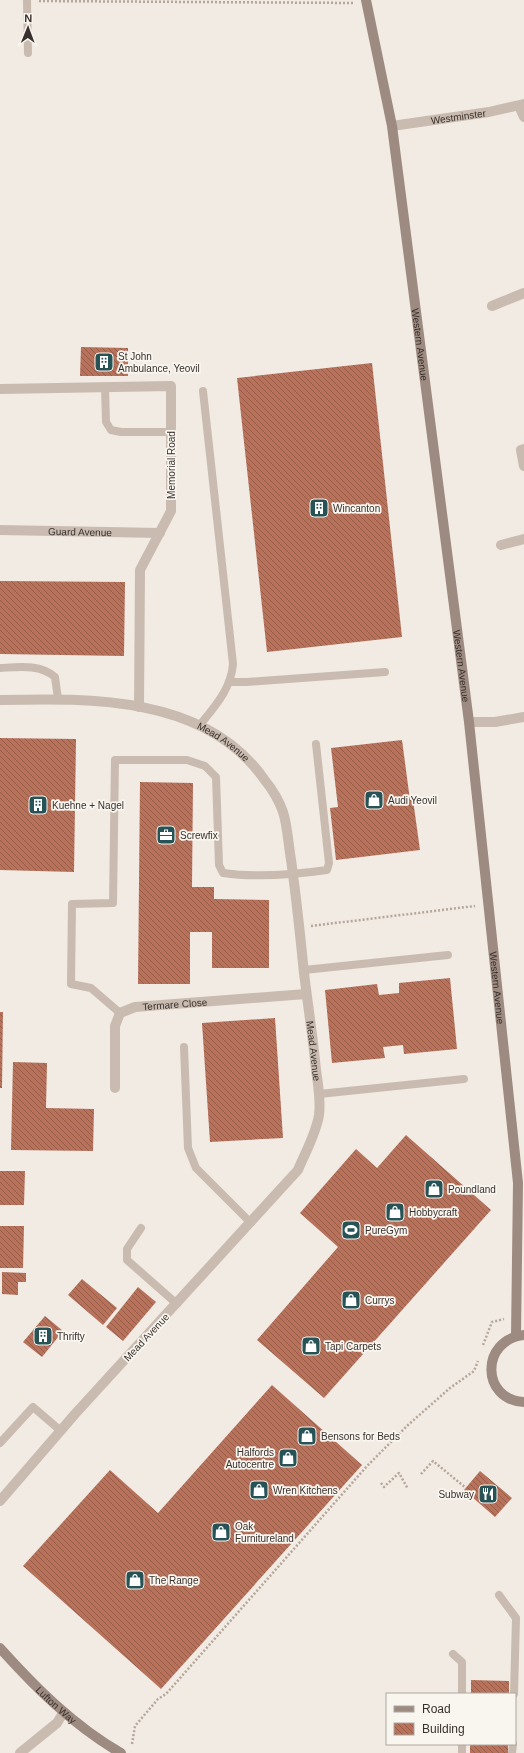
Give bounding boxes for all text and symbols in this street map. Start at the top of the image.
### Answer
north arrow [8,8,48,48]
text: N [24,12,32,24]
street label: Westminster [430,107,487,126]
street label: Western Avenue [410,308,430,382]
building icon: St John Ambulance, Yeovil [93,351,115,373]
place label: St John Ambulance, Yeovil [118,351,200,374]
street label: Memorial Road [166,431,177,499]
building icon: Wincanton [308,497,330,519]
place label: Wincanton [333,503,380,514]
street label: Guard Avenue [48,526,112,538]
street label: Western Avenue [451,629,471,703]
street label: Mead Avenue [196,720,252,764]
shop icon: Audi Yeovil [363,789,385,811]
building icon: Kuehne + Nagel [27,794,49,816]
place label: Audi Yeovil [388,795,437,806]
place label: Kuehne + Nagel [52,800,124,811]
office icon: Screwfix [155,824,177,846]
place label: Screwfix [180,830,218,841]
street label: Western Avenue [487,951,506,1025]
street label: Termare Close [142,996,208,1012]
street label: Mead Avenue [304,1020,323,1082]
shop icon: Poundland [423,1178,445,1200]
place label: Poundland [448,1184,496,1195]
shop icon: Hobbycraft [384,1201,406,1223]
place label: Hobbycraft [409,1207,458,1218]
sports icon: PureGym [340,1219,362,1241]
place label: PureGym [365,1225,407,1236]
shop icon: Currys [340,1289,362,1311]
place label: Currys [365,1295,394,1306]
street label: Mead Avenue [122,1311,171,1363]
building icon: Thrifty [32,1325,54,1347]
place label: Thrifty [57,1331,85,1342]
shop icon: Tapi Carpets [300,1335,322,1357]
place label: Tapi Carpets [325,1341,381,1352]
shop icon: Bensons for Beds [296,1425,318,1447]
place label: Bensons for Beds [321,1431,400,1442]
place label: Halfords Autocentre [226,1447,274,1470]
shop icon: Halfords Autocentre [277,1447,299,1469]
shop icon: Wren Kitchens [248,1479,270,1501]
restaurant icon: Subway [477,1483,499,1505]
place label: Wren Kitchens [273,1485,338,1496]
place label: Subway [438,1489,474,1500]
shop icon: Oak Furnitureland [210,1521,232,1543]
place label: Oak Furnitureland [235,1521,294,1544]
shop icon: The Range [124,1569,146,1591]
place label: The Range [149,1575,199,1586]
street label: Lufton Way [34,1684,78,1726]
legend [386,1693,516,1745]
text: Road [422,1702,451,1716]
text: Building [422,1722,465,1736]

